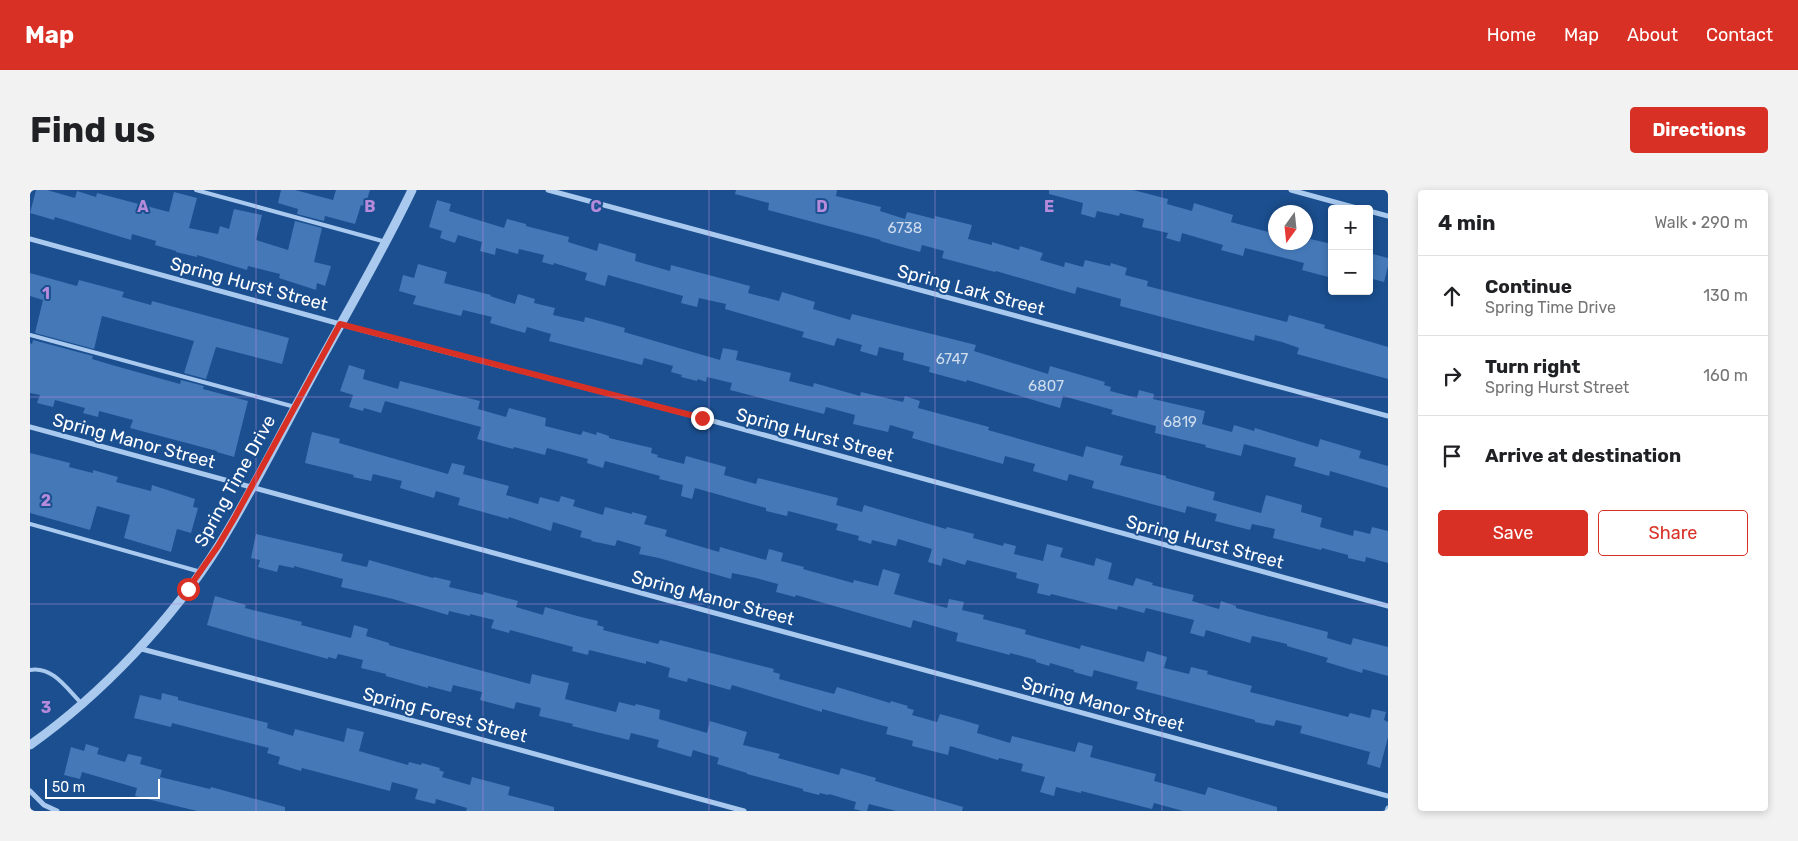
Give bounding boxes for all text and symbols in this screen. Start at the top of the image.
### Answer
text: Map [25,21,74,49]
text: Home [1487,24,1536,46]
text: Map [1564,24,1599,46]
text: About [1627,24,1678,46]
text: Contact [1706,24,1773,46]
button: Directions [1630,107,1768,153]
text: Find us [30,109,155,151]
text: A [137,197,149,216]
text: B [364,197,376,216]
text: C [590,197,602,216]
text: D [816,197,828,216]
text: E [1044,197,1054,216]
north arrow [1268,205,1313,250]
map controls [1328,205,1373,295]
button: + [1328,205,1373,250]
text: 4 min [1438,210,1496,235]
text: Walk · 290 m [1654,213,1748,232]
house number: 6738 [888,219,922,237]
button: − [1328,250,1373,295]
street label: Spring Hurst Street [168,252,330,316]
street label: Spring Lark Street [895,260,1047,320]
text: Continue [1485,275,1572,298]
icon: ahead [1438,282,1466,310]
text: 1 [42,284,50,303]
text: 130 m [1703,286,1748,305]
text: Spring Time Drive [1485,298,1616,317]
house number: 6747 [936,350,969,368]
text: Turn right [1485,355,1580,378]
icon: right [1438,362,1466,390]
text: 160 m [1703,366,1748,385]
house number: 6807 [1028,377,1064,395]
text: Spring Hurst Street [1485,378,1629,397]
street label: Spring Hurst Street [734,403,896,467]
route end [691,407,714,430]
street label: Spring Manor Street [50,409,218,473]
street label: Spring Time Drive [190,411,280,551]
house number: 6819 [1163,413,1197,431]
icon: arrive [1438,442,1466,470]
text: Arrive at destination [1485,444,1681,467]
text: 2 [41,491,51,510]
street label: Spring Hurst Street [1124,510,1286,574]
button: Save [1438,510,1588,556]
button: Share [1598,510,1748,556]
street label: Spring Manor Street [629,566,797,630]
route start [177,578,200,601]
street label: Spring Manor Street [1019,672,1187,736]
street label: Spring Forest Street [360,682,530,748]
text: 3 [41,698,51,717]
scale bar [45,776,160,799]
text: 50 m [52,779,85,796]

